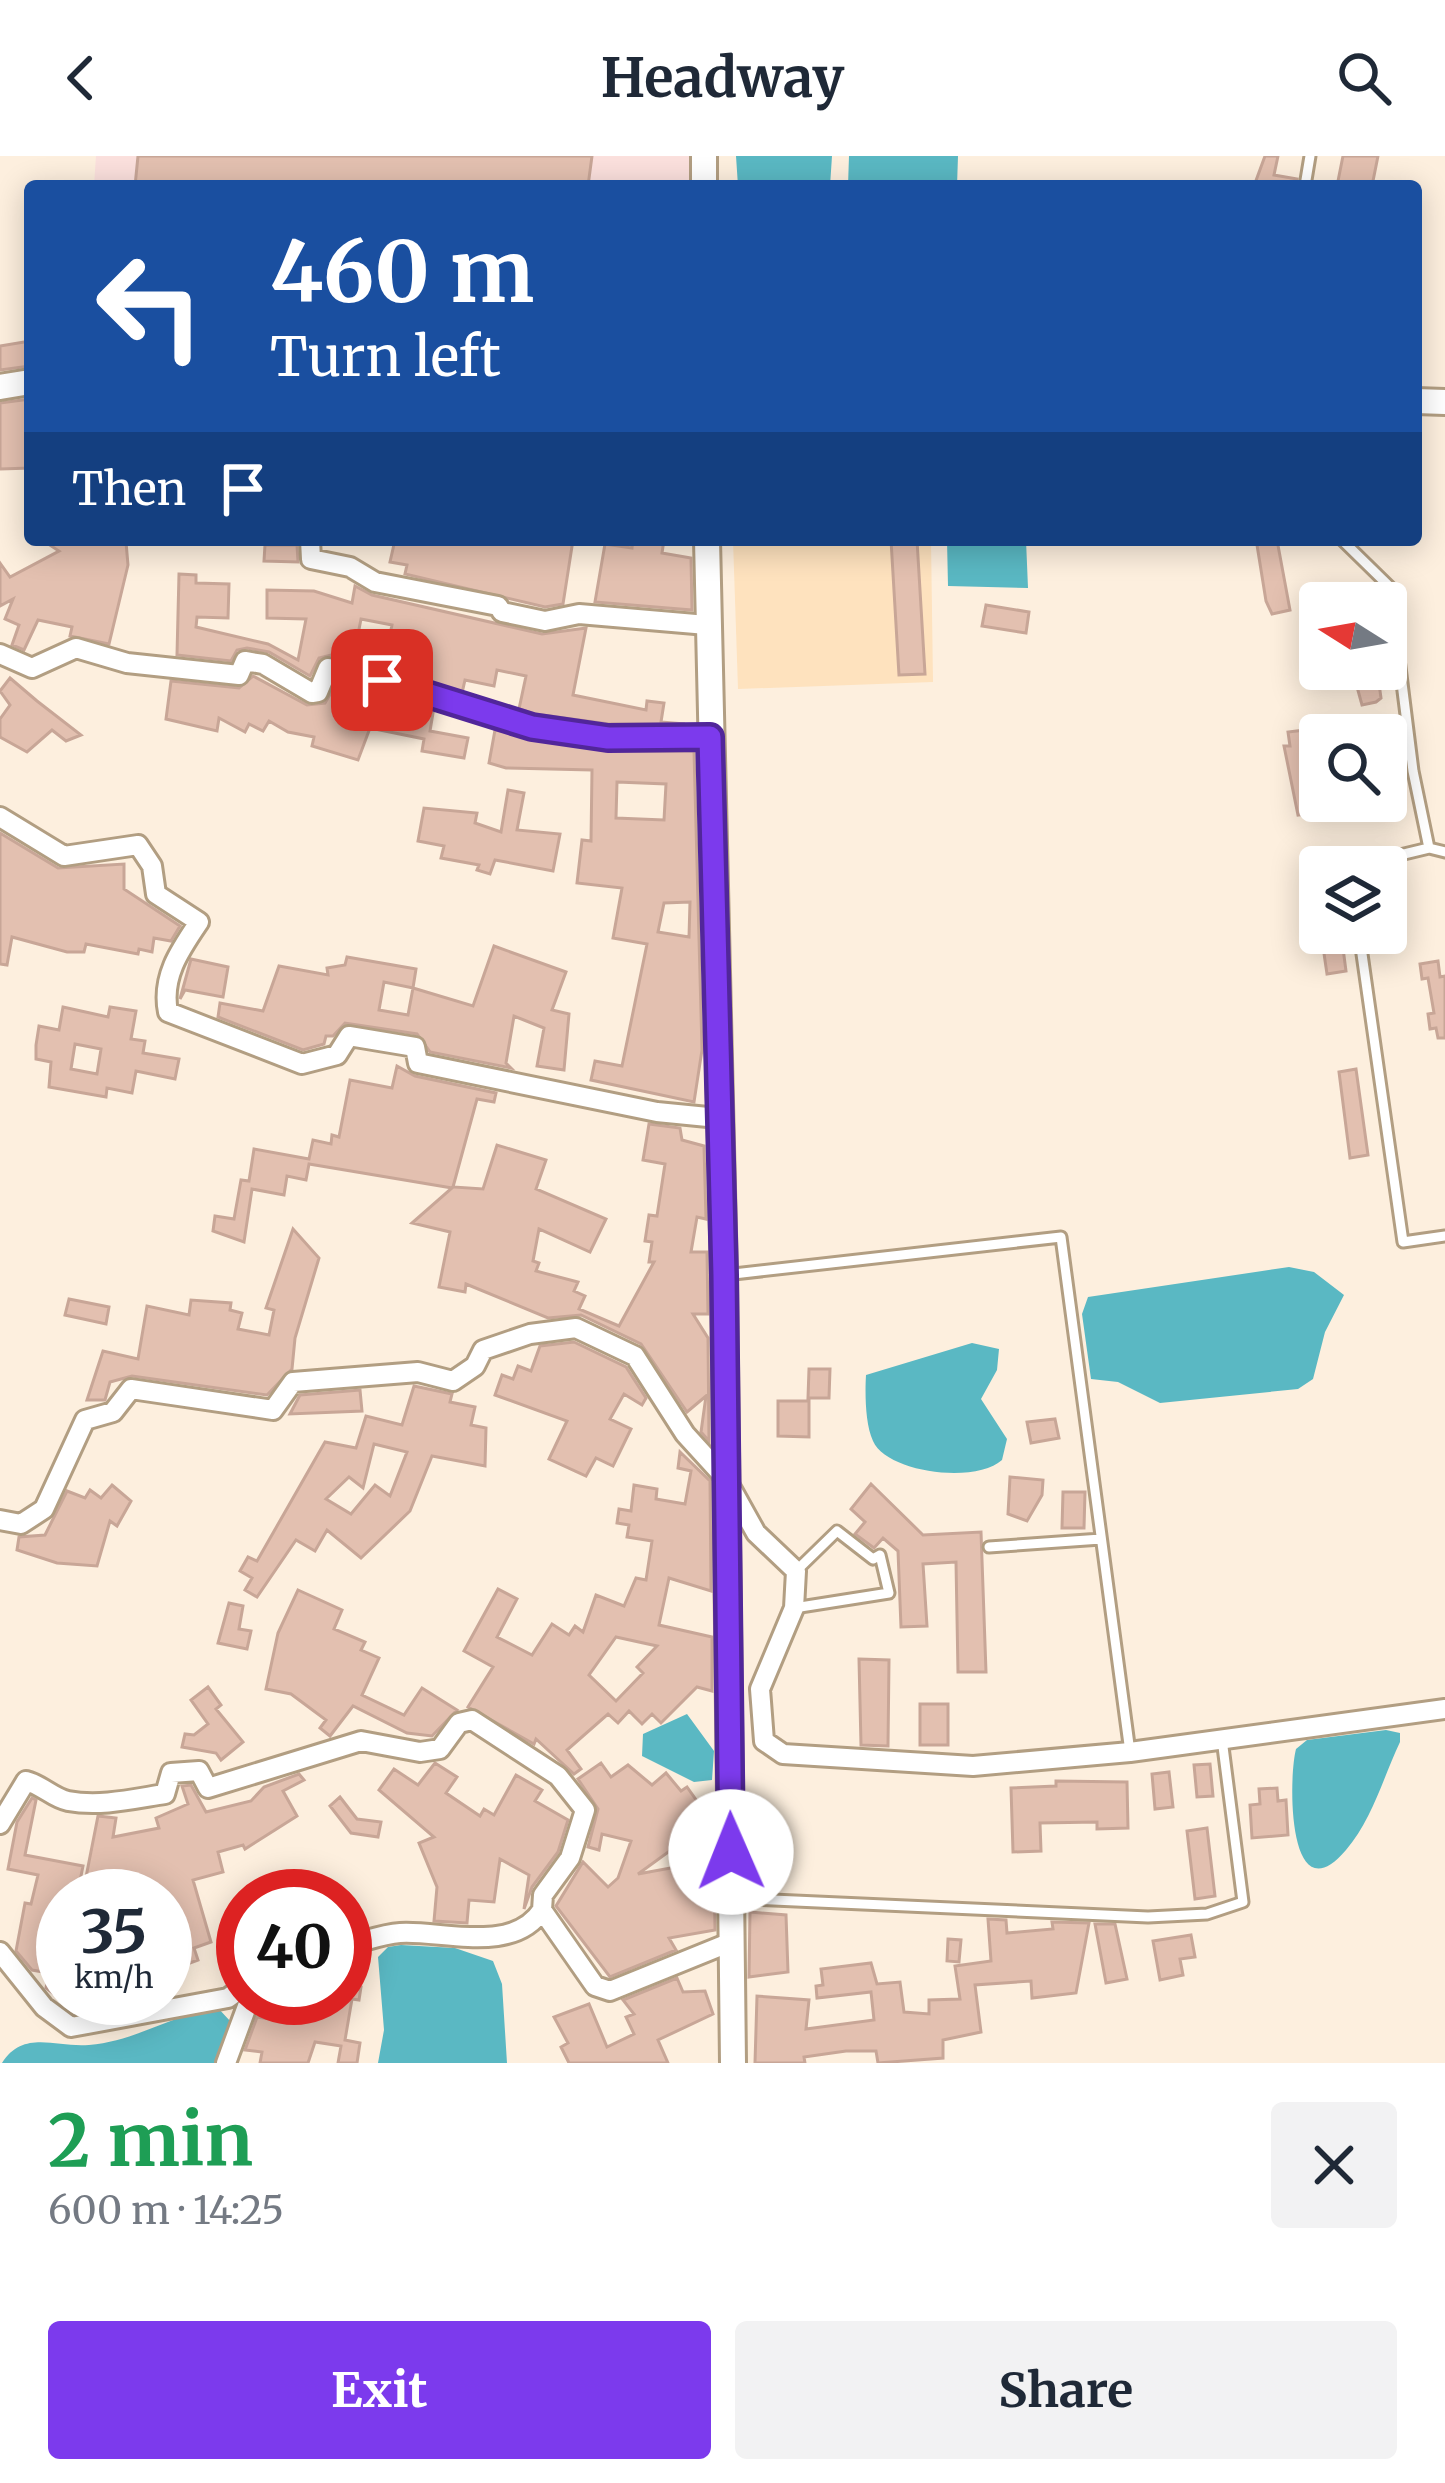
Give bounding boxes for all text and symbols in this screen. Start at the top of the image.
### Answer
text: Headway [601,44,844,112]
icon: back [48,45,114,111]
icon: search [1331,45,1397,111]
text: 460 m [270,219,534,325]
icon: left [72,228,228,384]
text: Turn left [270,323,501,391]
icon: arrive [210,456,276,522]
text: Then [72,461,186,517]
north arrow [1299,582,1407,690]
map controls [1299,582,1407,954]
pin [331,629,433,731]
icon: arrive [349,647,415,713]
button: search [1299,714,1407,822]
button: layers [1299,846,1407,954]
position arrow [668,1789,794,1915]
speed limit sign: 40 [216,1869,372,2025]
text: 35 [81,1894,147,1969]
text: km/h [74,1958,154,1996]
text: 2 min [48,2095,253,2186]
button: close [1271,2102,1397,2228]
text: 600 m · 14:25 [48,2186,284,2235]
button: Exit [48,2321,711,2459]
button: Share [735,2321,1397,2459]

